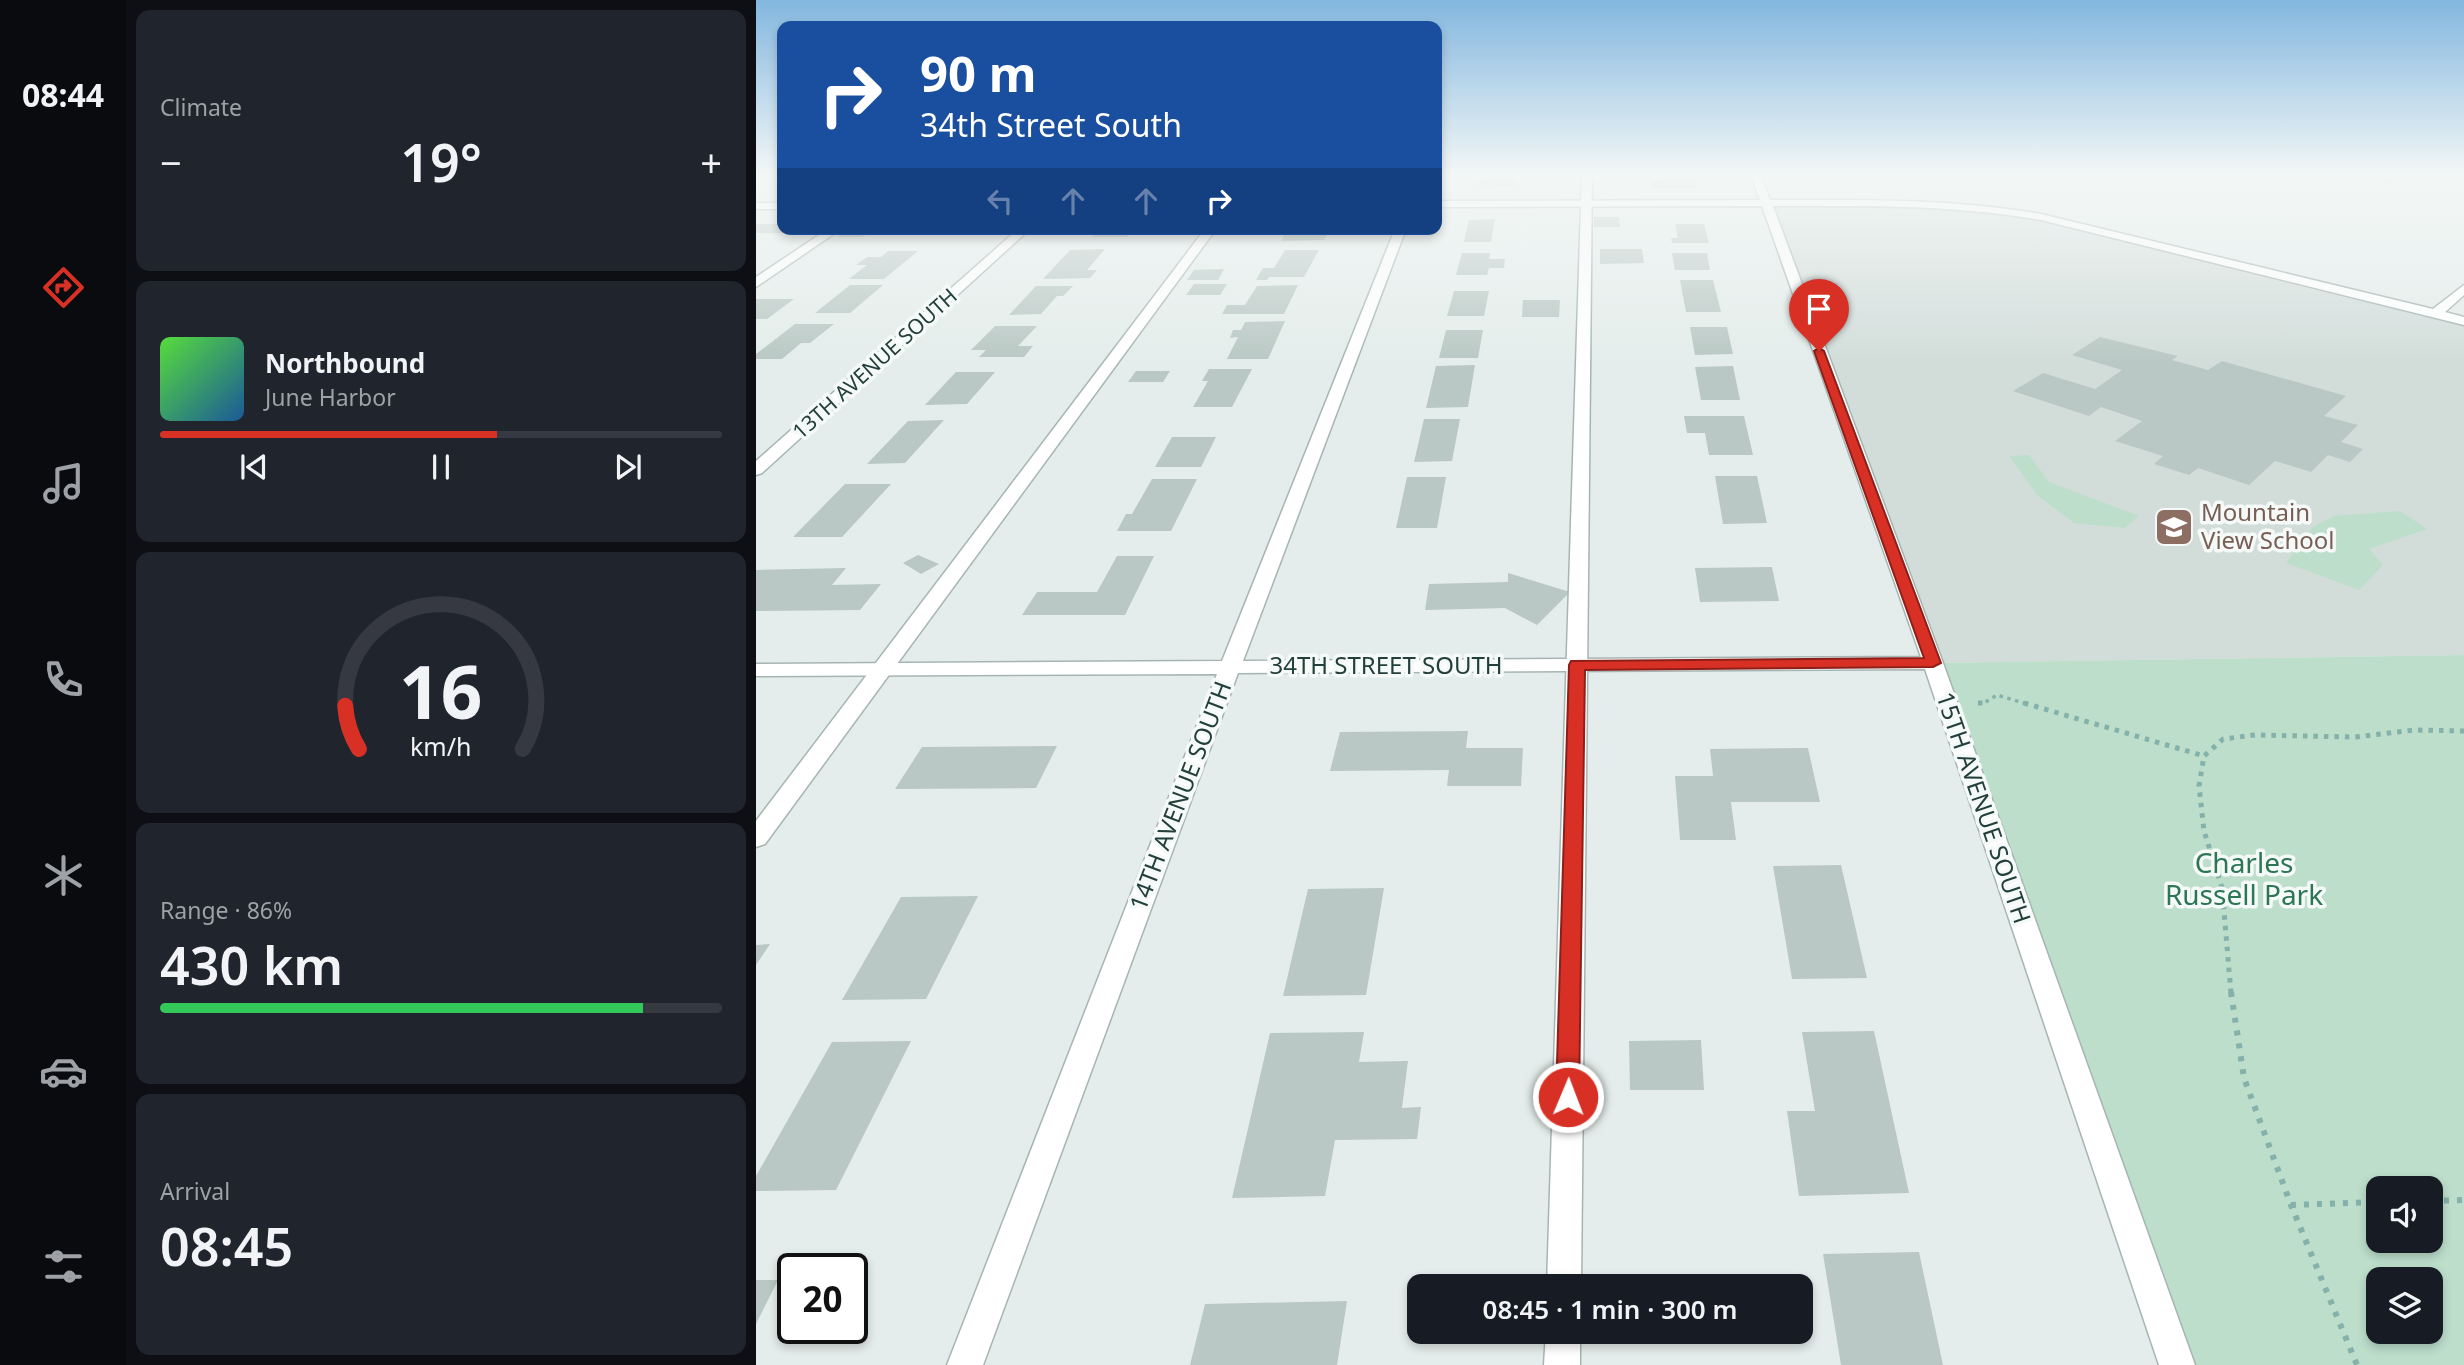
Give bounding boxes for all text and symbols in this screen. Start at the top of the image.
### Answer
text: 90 m [920,40,1037,106]
icon: right [805,49,896,140]
text: 08:44 [22,73,104,116]
text: Climate [160,91,242,123]
text: 34th Street South [920,103,1182,146]
text: 19° [400,126,482,197]
text: − [160,136,182,188]
text: + [700,136,722,188]
icon: left [981,182,1019,220]
icon: ahead [1054,182,1092,220]
icon: ahead [1127,182,1165,220]
icon: right [1200,182,1238,220]
icon: directions [39,263,88,312]
pin [1789,279,1849,351]
street label: 13TH AVENUE SOUTH [786,282,963,445]
icon: arrive [1800,290,1838,328]
text: Northbound [265,345,425,381]
text: June Harbor [265,381,396,413]
icon: previous [235,448,273,486]
icon: pause [422,448,460,486]
icon: next [609,448,647,486]
icon: music [39,459,88,508]
place label: Mountain View School [2201,495,2335,556]
school or university icon: Mountain View School [2153,506,2195,548]
text: 16 [399,641,483,740]
street label: 34TH STREET SOUTH [1269,648,1503,681]
icon: phone [39,655,88,704]
street label: 14TH AVENUE SOUTH [1121,676,1239,915]
street label: 15TH AVENUE SOUTH [1929,687,2040,928]
text: km/h [410,728,472,762]
park label: Charles Russell Park [2165,843,2323,913]
icon: climate [39,851,88,900]
text: Range · 86% [160,894,292,926]
text: 430 km [160,929,343,1000]
icon: car [39,1047,88,1096]
position arrow [1531,1060,1605,1134]
text: Arrival [160,1175,230,1207]
map controls [2366,1176,2443,1344]
button: sound [2366,1176,2443,1253]
text: 08:45 [160,1210,293,1281]
icon: filters [39,1242,88,1291]
speed limit sign: 20 [777,1253,868,1344]
button: layers [2366,1267,2443,1344]
text: 08:45 · 1 min · 300 m [1483,1291,1737,1327]

